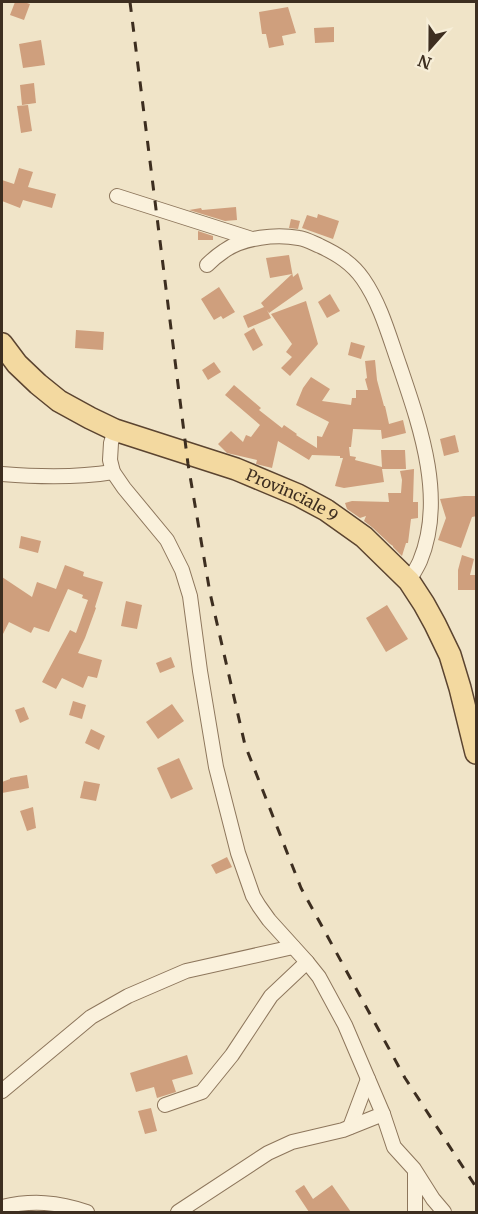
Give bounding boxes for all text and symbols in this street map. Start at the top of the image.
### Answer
north arrow [400,18,460,78]
text: N [415,50,434,74]
street label: Provinciale 9 [243,464,342,526]

